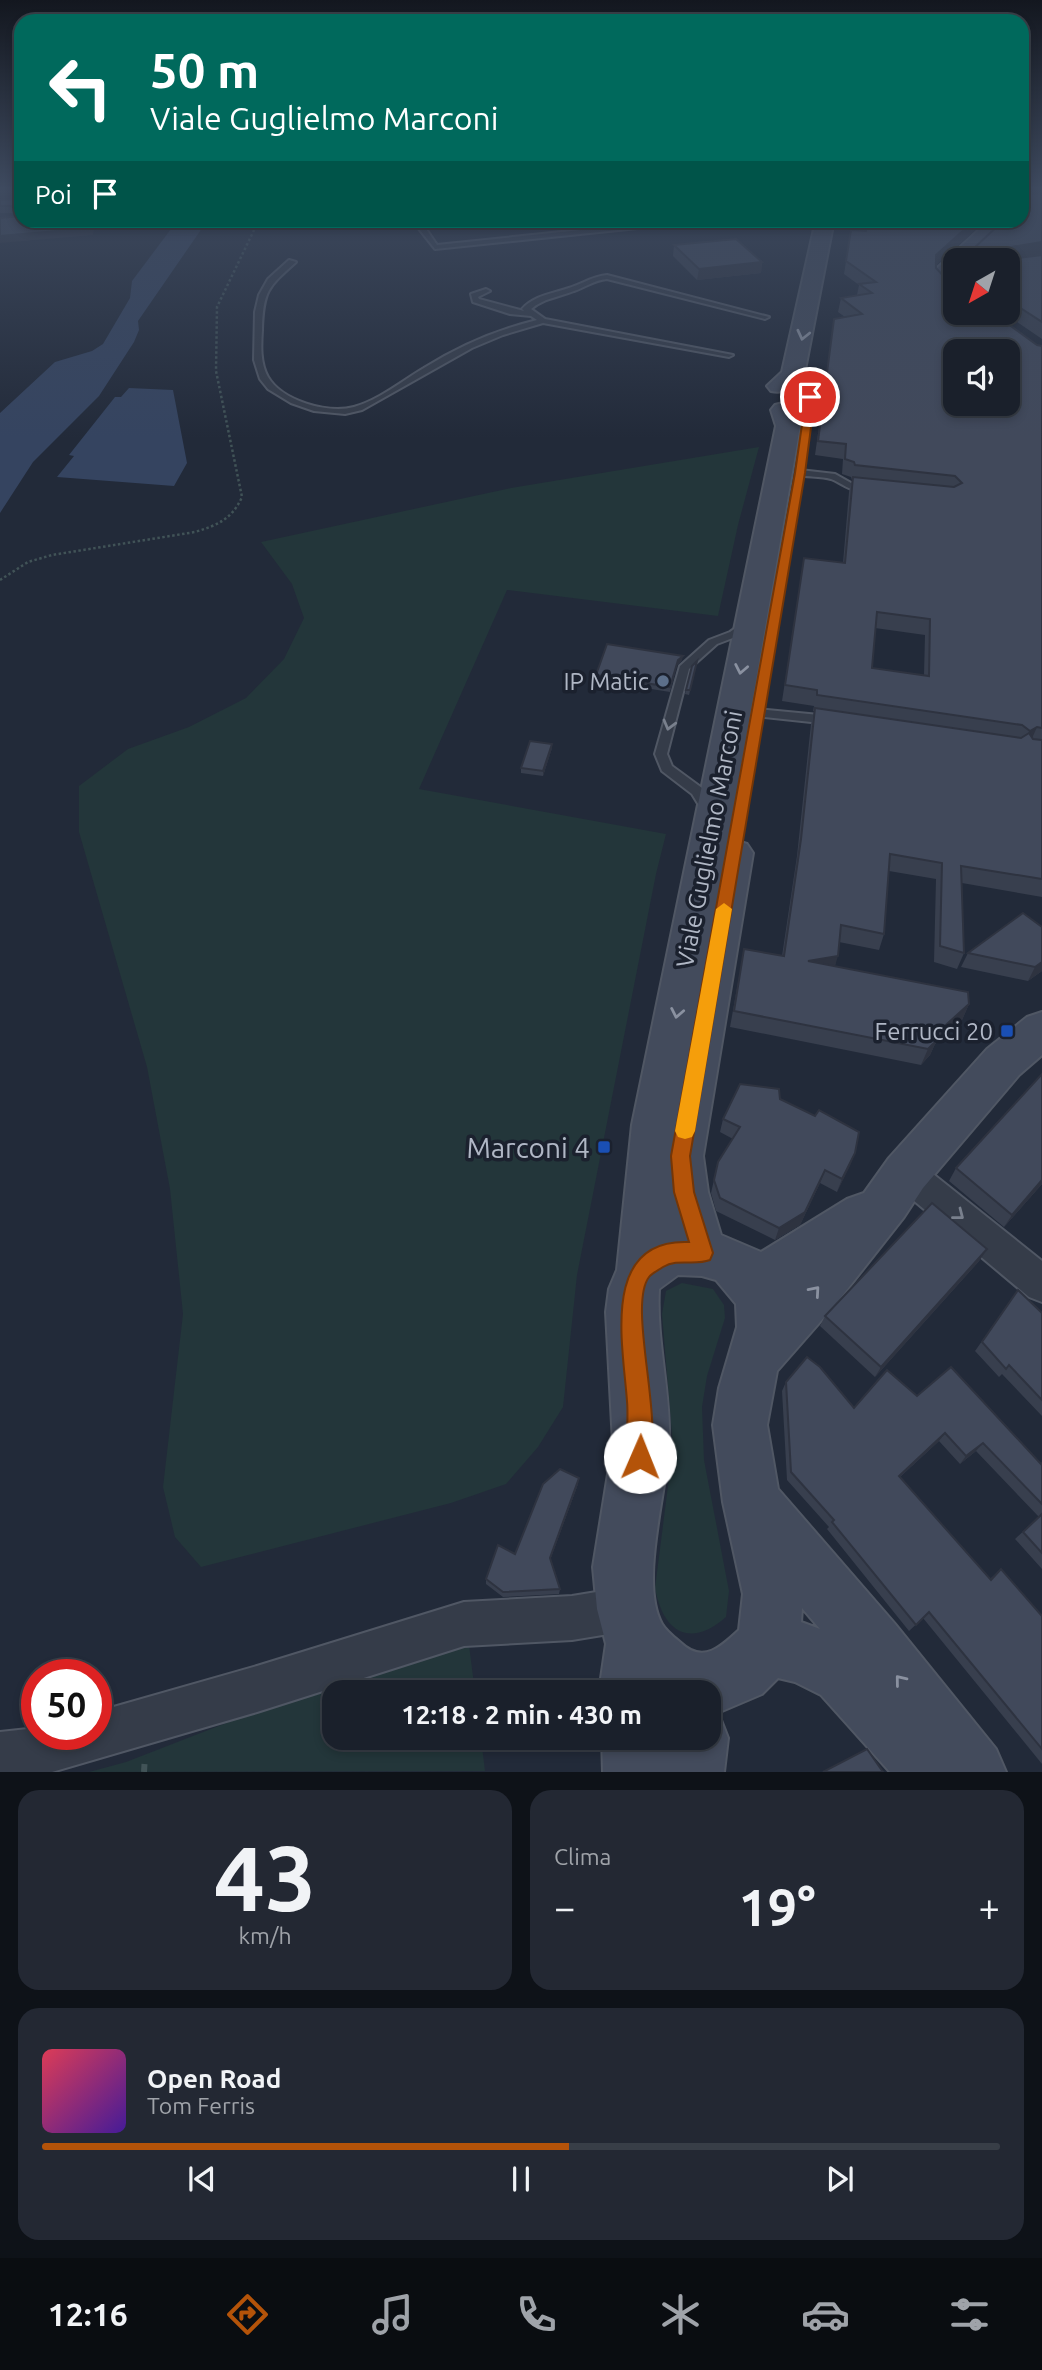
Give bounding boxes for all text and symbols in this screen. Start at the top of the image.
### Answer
icon: left [35,42,126,133]
text: 50 m [150,42,259,97]
text: Viale Guglielmo Marconi [150,100,499,136]
icon: arrive [86,175,124,213]
text: Poi [35,180,72,209]
north arrow [943,248,1020,326]
map controls [943,248,1020,416]
one-way arrow [796,329,811,341]
button: sound [943,339,1020,416]
pin [780,367,840,427]
icon: arrive [791,378,829,416]
one-way arrow [735,663,750,675]
place label: IP Matic [563,668,649,695]
marker: IP Matic [655,673,671,689]
street label: Viale Guglielmo Marconi [671,708,747,970]
one-way arrow [663,718,677,730]
one-way arrow [670,1007,685,1019]
place label: Ferrucci 20 [875,1018,993,1045]
marker: Ferrucci 20 [999,1023,1015,1039]
place label: Marconi 4 [466,1132,590,1163]
marker: Marconi 4 [596,1139,612,1155]
one-way arrow [952,1207,964,1220]
one-way arrow [807,1286,819,1299]
position arrow [603,1420,677,1494]
speed limit sign: 50 [21,1659,112,1750]
one-way arrow [896,1675,908,1688]
text: 12:18 · 2 min · 430 m [401,1700,642,1729]
text: 43 [214,1826,316,1928]
text: Clima [554,1844,611,1869]
text: 19° [738,1878,816,1936]
text: − [554,1886,575,1928]
text: + [979,1886,1000,1928]
text: km/h [238,1923,292,1948]
text: Open Road [147,2064,281,2093]
text: Tom Ferris [147,2093,255,2118]
icon: previous [183,2160,221,2198]
icon: pause [502,2160,540,2198]
icon: next [821,2160,859,2198]
icon: directions [223,2290,272,2339]
icon: music [368,2290,417,2339]
icon: phone [512,2290,561,2339]
icon: climate [656,2290,705,2339]
icon: car [801,2290,850,2339]
icon: filters [945,2290,994,2339]
text: 12:16 [48,2296,128,2332]

